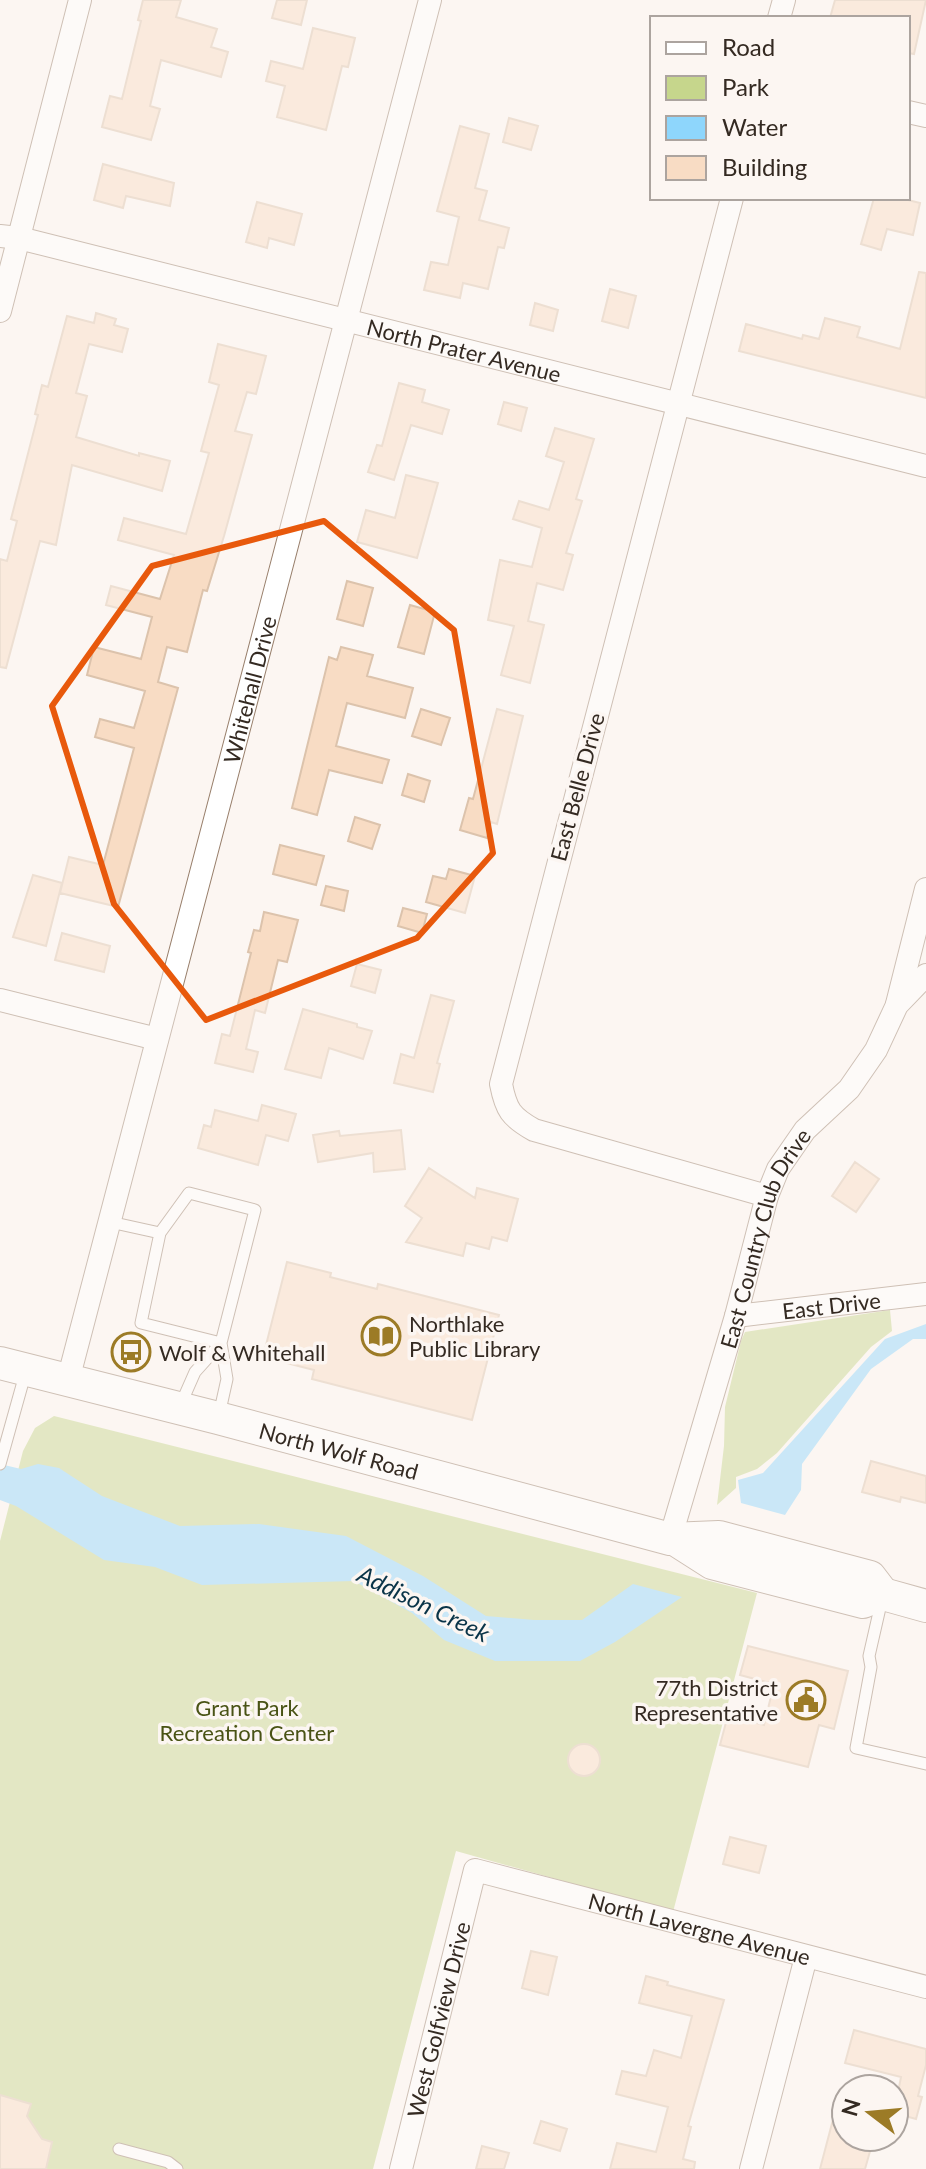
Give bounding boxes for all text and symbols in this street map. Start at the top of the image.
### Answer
legend [650,16,910,200]
text: Road [722,32,775,61]
text: Park [722,72,770,101]
text: Water [722,112,787,141]
text: Building [722,152,807,181]
street label: North Prater Avenue [364,312,564,387]
street label: Whitehall Drive [217,613,281,766]
street label: East Belle Drive [544,710,610,864]
street label: East Country Club Drive [714,1123,816,1351]
street label: East Drive [781,1286,882,1324]
place label: Northlake Public Library [409,1310,541,1362]
library icon: Northlake Public Library [360,1315,402,1357]
bus stop icon: Wolf & Whitehall [110,1331,152,1373]
place label: Wolf & Whitehall [159,1339,325,1366]
street label: North Wolf Road [256,1416,421,1485]
water label: Addison Creek [352,1558,495,1648]
place label: 77th District Representative [634,1674,778,1726]
public building icon: 77th District Representative [785,1679,827,1721]
park label: Grant Park Recreation Center [160,1694,334,1746]
street label: North Lavergne Avenue [586,1887,813,1970]
street label: West Golfview Drive [401,1919,475,2120]
north arrow [830,2073,910,2153]
text: N [835,2095,866,2119]

